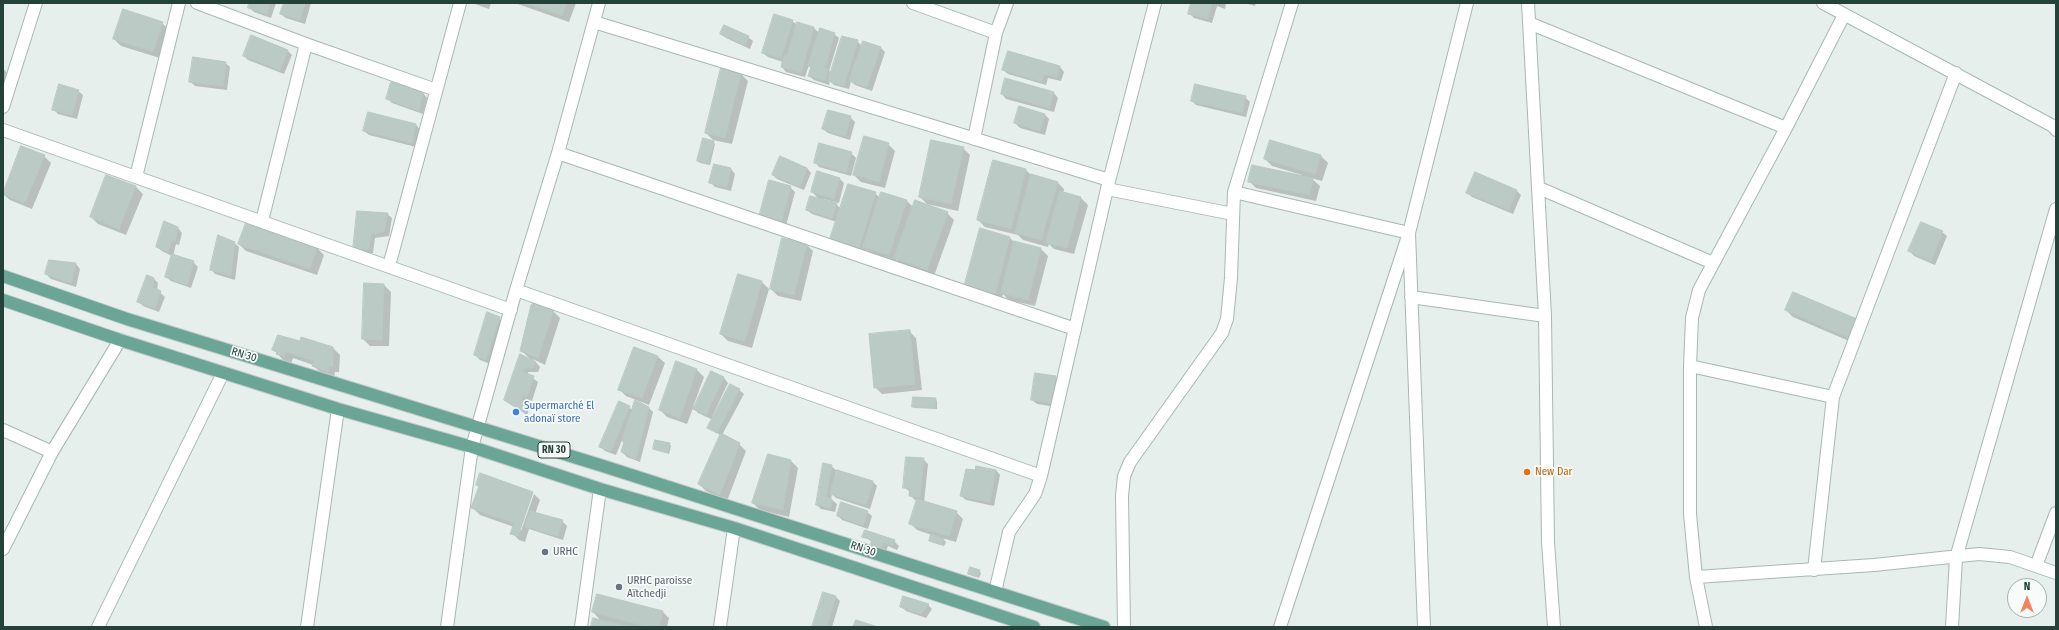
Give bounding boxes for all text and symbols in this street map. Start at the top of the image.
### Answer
street label: RN 30 [230,345,258,365]
place label: Supermarché El adonaï store [524,399,594,425]
marker: Supermarché El adonaï store [511,407,521,417]
road number: RN 30 [538,442,570,458]
place label: New Dar [1535,465,1572,479]
marker: New Dar [1522,467,1532,477]
street label: RN 30 [849,539,877,559]
place label: URHC [553,545,578,559]
marker: URHC [540,547,550,557]
place label: URHC paroisse Aïtchedji [627,574,692,600]
north arrow [2007,578,2047,618]
text: N [2024,580,2030,593]
marker: URHC paroisse Aïtchedji [614,582,624,592]

